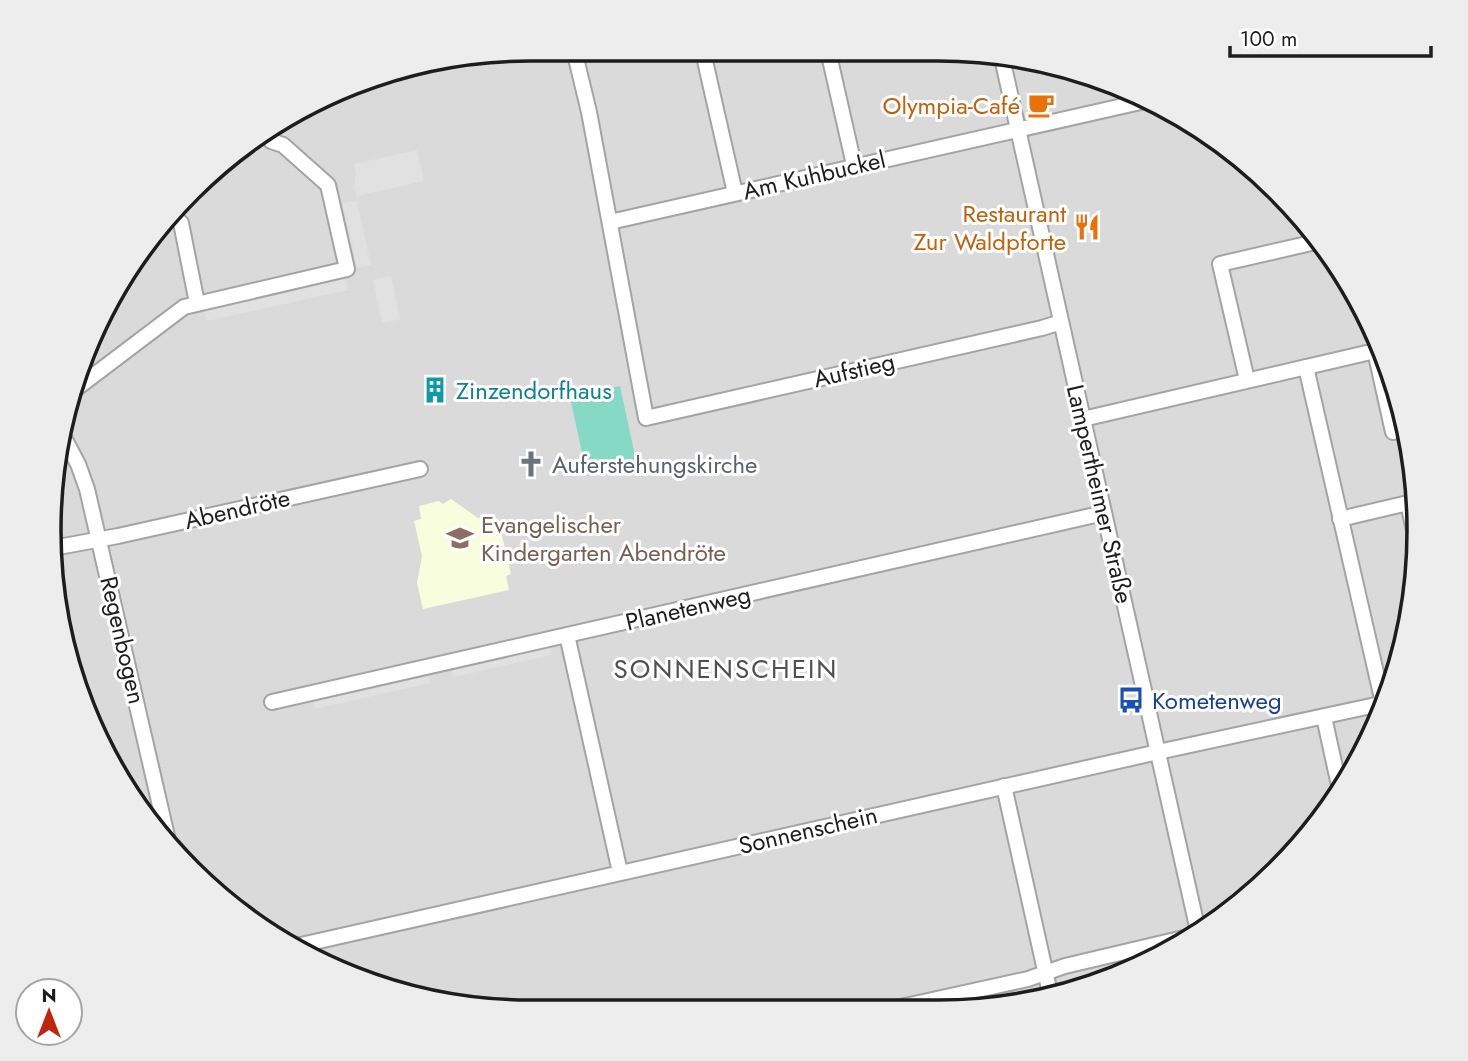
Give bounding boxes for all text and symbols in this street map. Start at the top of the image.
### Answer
scale bar [1230,14,1431,58]
text: 100 m [1240,24,1297,54]
place label: Olympia-Café [883,88,1020,123]
cafe icon: Olympia-Café [1026,90,1056,120]
street label: Am Kuhbuckel [739,142,889,208]
place label: Restaurant Zur Waldpforte [914,196,1066,259]
restaurant icon: Restaurant Zur Waldpforte [1072,212,1102,242]
street label: Aufstieg [810,344,898,396]
place label: Zinzendorfhaus [456,373,612,408]
building icon: Zinzendorfhaus [420,375,450,405]
street label: Lampertheimer Straße [1058,381,1142,607]
place label: Auferstehungskirche [552,447,757,482]
church icon: Auferstehungskirche [516,449,546,479]
street label: Abendröte [181,480,293,538]
place label: Evangelischer Kindergarten Abendröte [481,507,726,570]
school or university icon: Evangelischer Kindergarten Abendröte [445,523,475,553]
street label: Regenbogen [91,573,155,707]
street label: Planetenweg [622,577,754,639]
district label: SONNENSCHEIN [613,650,839,688]
place label: Kometenweg [1152,683,1282,718]
bus stop icon: Kometenweg [1116,685,1146,715]
street label: Sonnenschein [735,797,881,863]
north arrow [14,977,84,1047]
text: N [41,982,57,1009]

